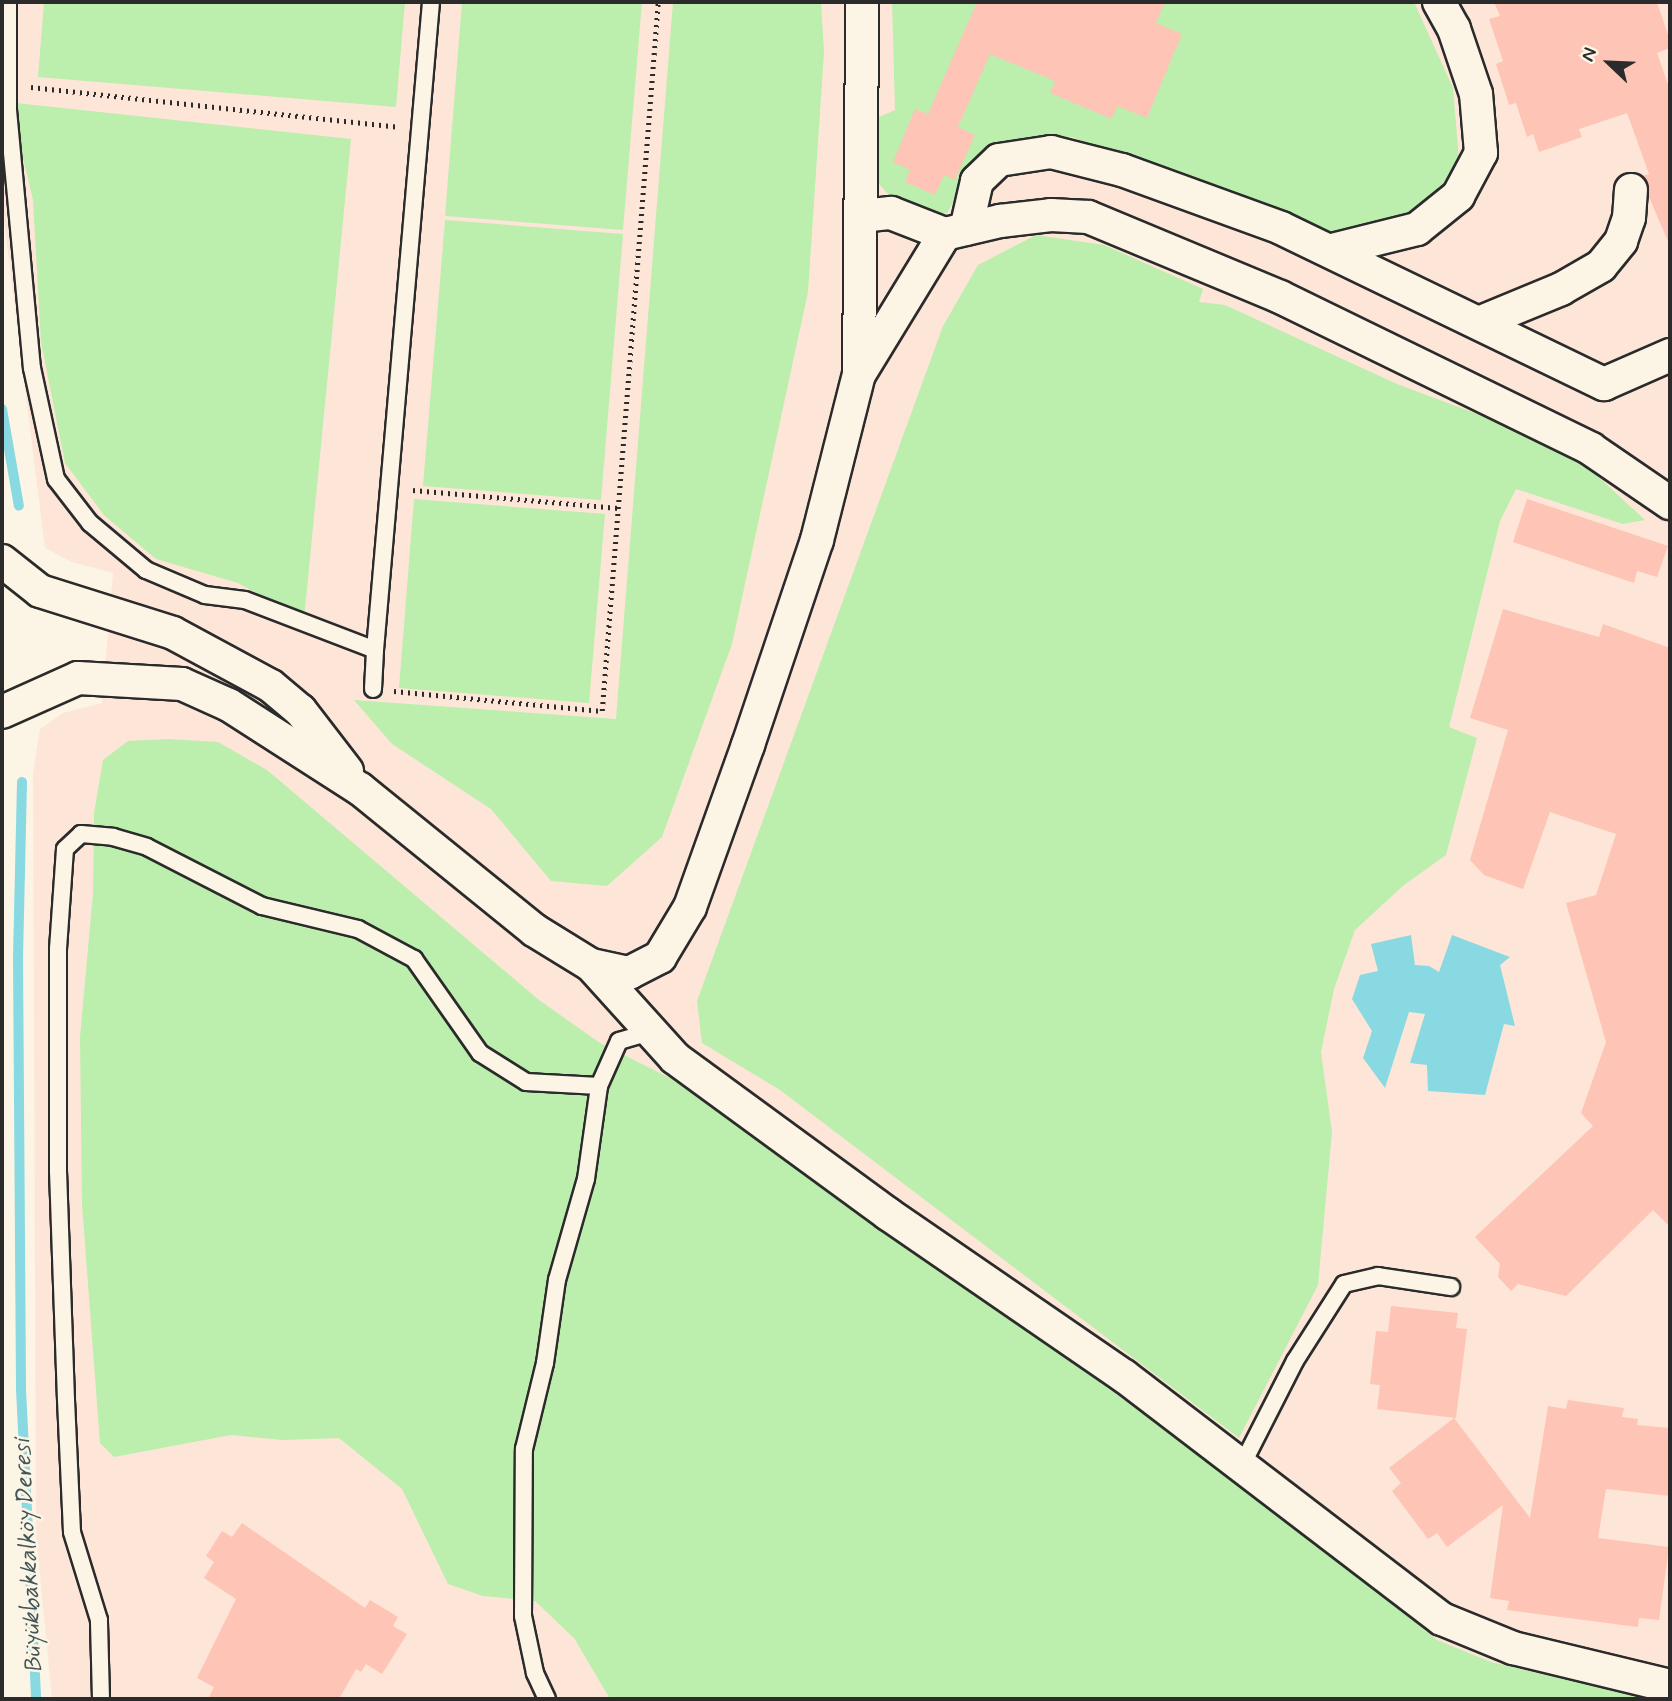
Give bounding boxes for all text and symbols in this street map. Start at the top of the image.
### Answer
north arrow [1574,28,1644,98]
text: N [1575,44,1603,65]
water label: Büyükbakkalköy Deresi [9,1440,49,1672]

